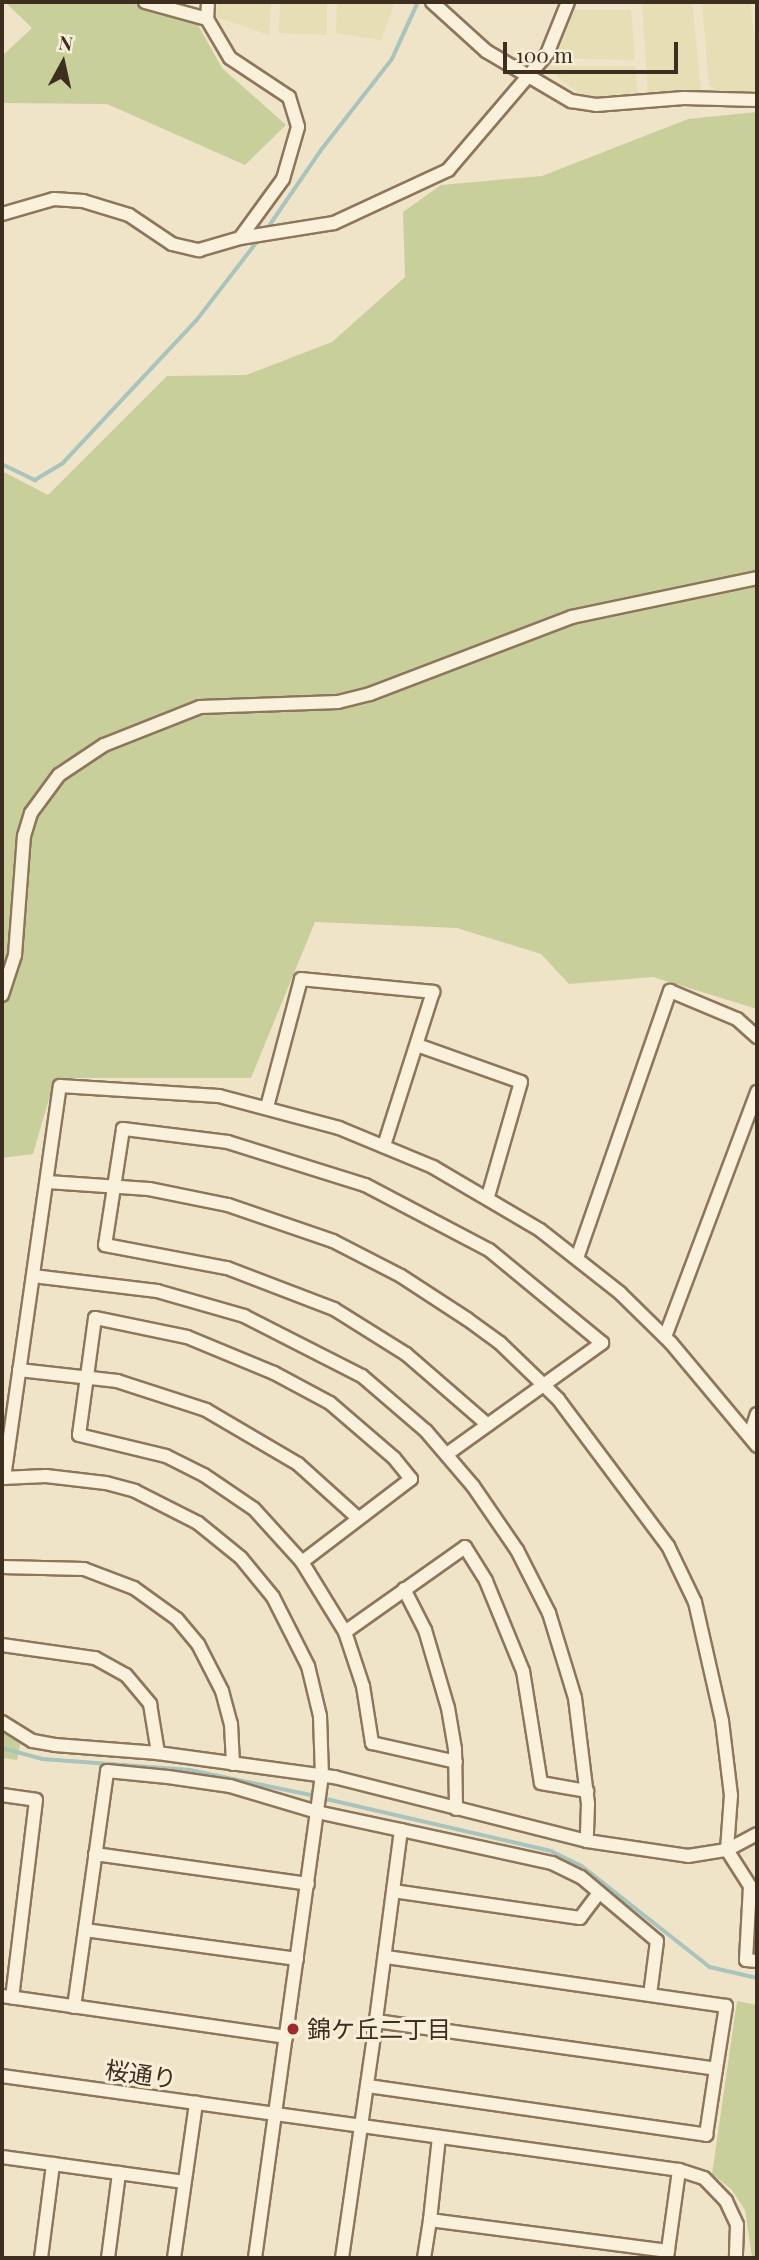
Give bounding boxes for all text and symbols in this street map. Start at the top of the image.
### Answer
north arrow [28,28,98,98]
text: N [57,28,75,56]
scale bar [507,28,682,72]
text: 100 m [516,40,573,68]
place label: 錦ケ丘二丁目 [307,2015,451,2043]
marker: 錦ケ丘二丁目 [285,2021,301,2037]
street label: 桜通り [103,2055,179,2093]

